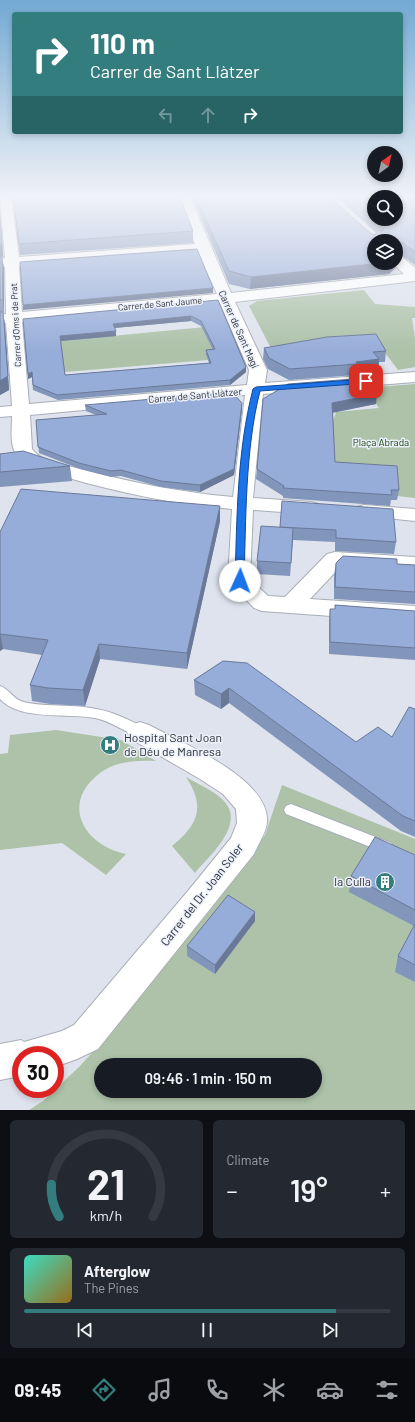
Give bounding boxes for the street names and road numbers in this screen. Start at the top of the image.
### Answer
street label: Carrer d'Oms i de Prat [8,283,23,367]
street label: Carrer de Sant Magí [216,288,262,370]
street label: Carrer de Sant Jaume [117,294,203,313]
street label: Carrer de Sant Llàtzer [148,385,243,405]
street label: Carrer del Dr. Joan Soler [157,840,246,948]

